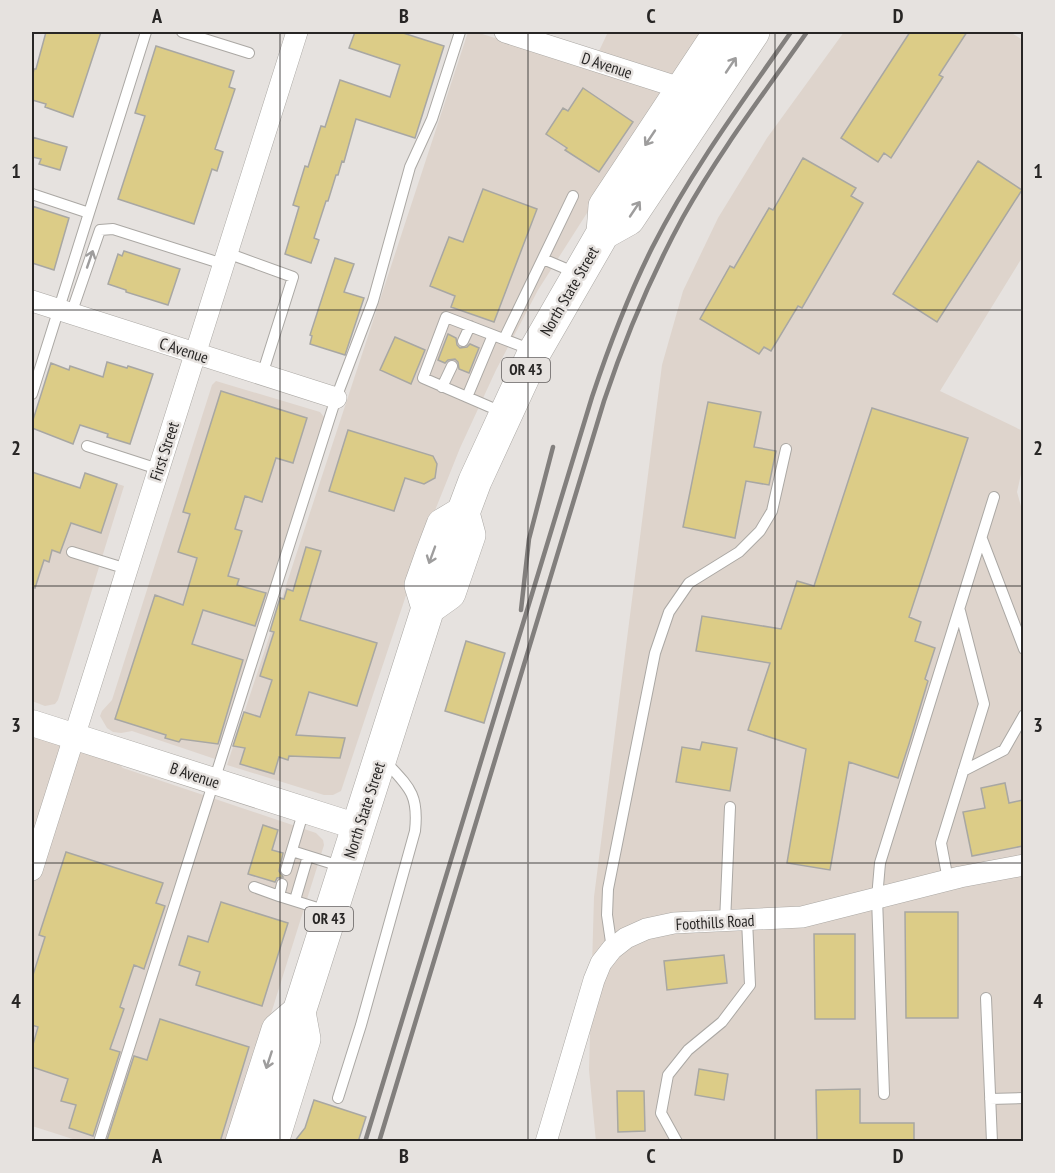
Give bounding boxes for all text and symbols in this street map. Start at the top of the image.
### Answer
text: A [151,3,163,29]
text: B [399,3,409,29]
text: C [646,3,656,29]
text: D [893,3,904,29]
street label: D Avenue [579,47,635,83]
one-way arrow [725,57,737,74]
one-way arrow [644,129,656,145]
text: 1 [11,158,21,184]
text: 1 [1033,158,1043,184]
one-way arrow [628,201,641,218]
street label: North State Street [535,242,603,339]
one-way arrow [86,250,97,268]
street label: C Avenue [157,333,211,367]
road number: OR 43 [502,358,550,382]
street label: First Street [145,418,183,483]
text: 2 [11,435,21,461]
text: 2 [1033,435,1043,461]
one-way arrow [425,546,436,564]
text: 3 [11,712,21,738]
text: 3 [1033,712,1043,738]
street label: B Avenue [168,758,222,792]
street label: North State Street [339,759,389,861]
road number: OR 43 [305,907,353,931]
street label: Foothills Road [675,910,755,934]
text: 4 [11,988,21,1014]
text: 4 [1033,988,1043,1014]
one-way arrow [262,1050,273,1069]
text: A [151,1143,163,1169]
text: B [399,1143,409,1169]
text: C [646,1143,656,1169]
text: D [893,1143,904,1169]

